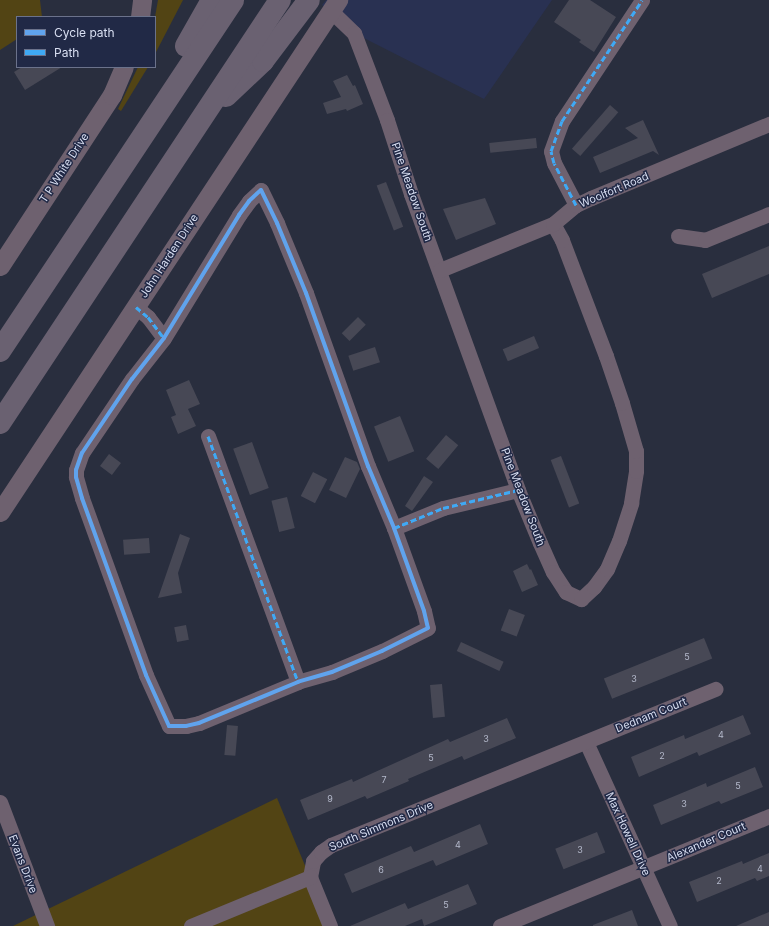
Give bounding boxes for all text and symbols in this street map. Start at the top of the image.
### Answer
legend [16,16,156,68]
text: Cycle path [54,25,115,40]
text: Path [54,45,79,60]
street label: T P White Drive [37,131,91,205]
street label: Pine Meadow South [389,141,435,243]
street label: Woolfort Road [577,169,651,211]
street label: John Harden Drive [137,212,201,300]
street label: Pine Meadow South [498,446,548,548]
house number: 5 [684,652,690,662]
house number: 3 [631,674,637,684]
street label: Dednam Court [614,695,688,735]
house number: 4 [718,730,724,740]
house number: 3 [483,734,489,744]
house number: 2 [659,751,665,761]
house number: 5 [428,753,434,763]
house number: 7 [381,775,387,785]
house number: 5 [735,781,741,791]
street label: Max Howell Drive [603,790,653,878]
house number: 9 [327,794,333,804]
street label: South Simmons Drive [327,798,435,854]
house number: 3 [681,799,687,809]
street label: Alexander Court [665,819,747,865]
street label: Evans Drive [6,833,40,895]
house number: 4 [455,840,461,850]
house number: 3 [577,845,583,855]
house number: 4 [757,864,763,874]
house number: 6 [378,865,384,875]
house number: 2 [716,876,722,886]
house number: 5 [443,900,449,910]

